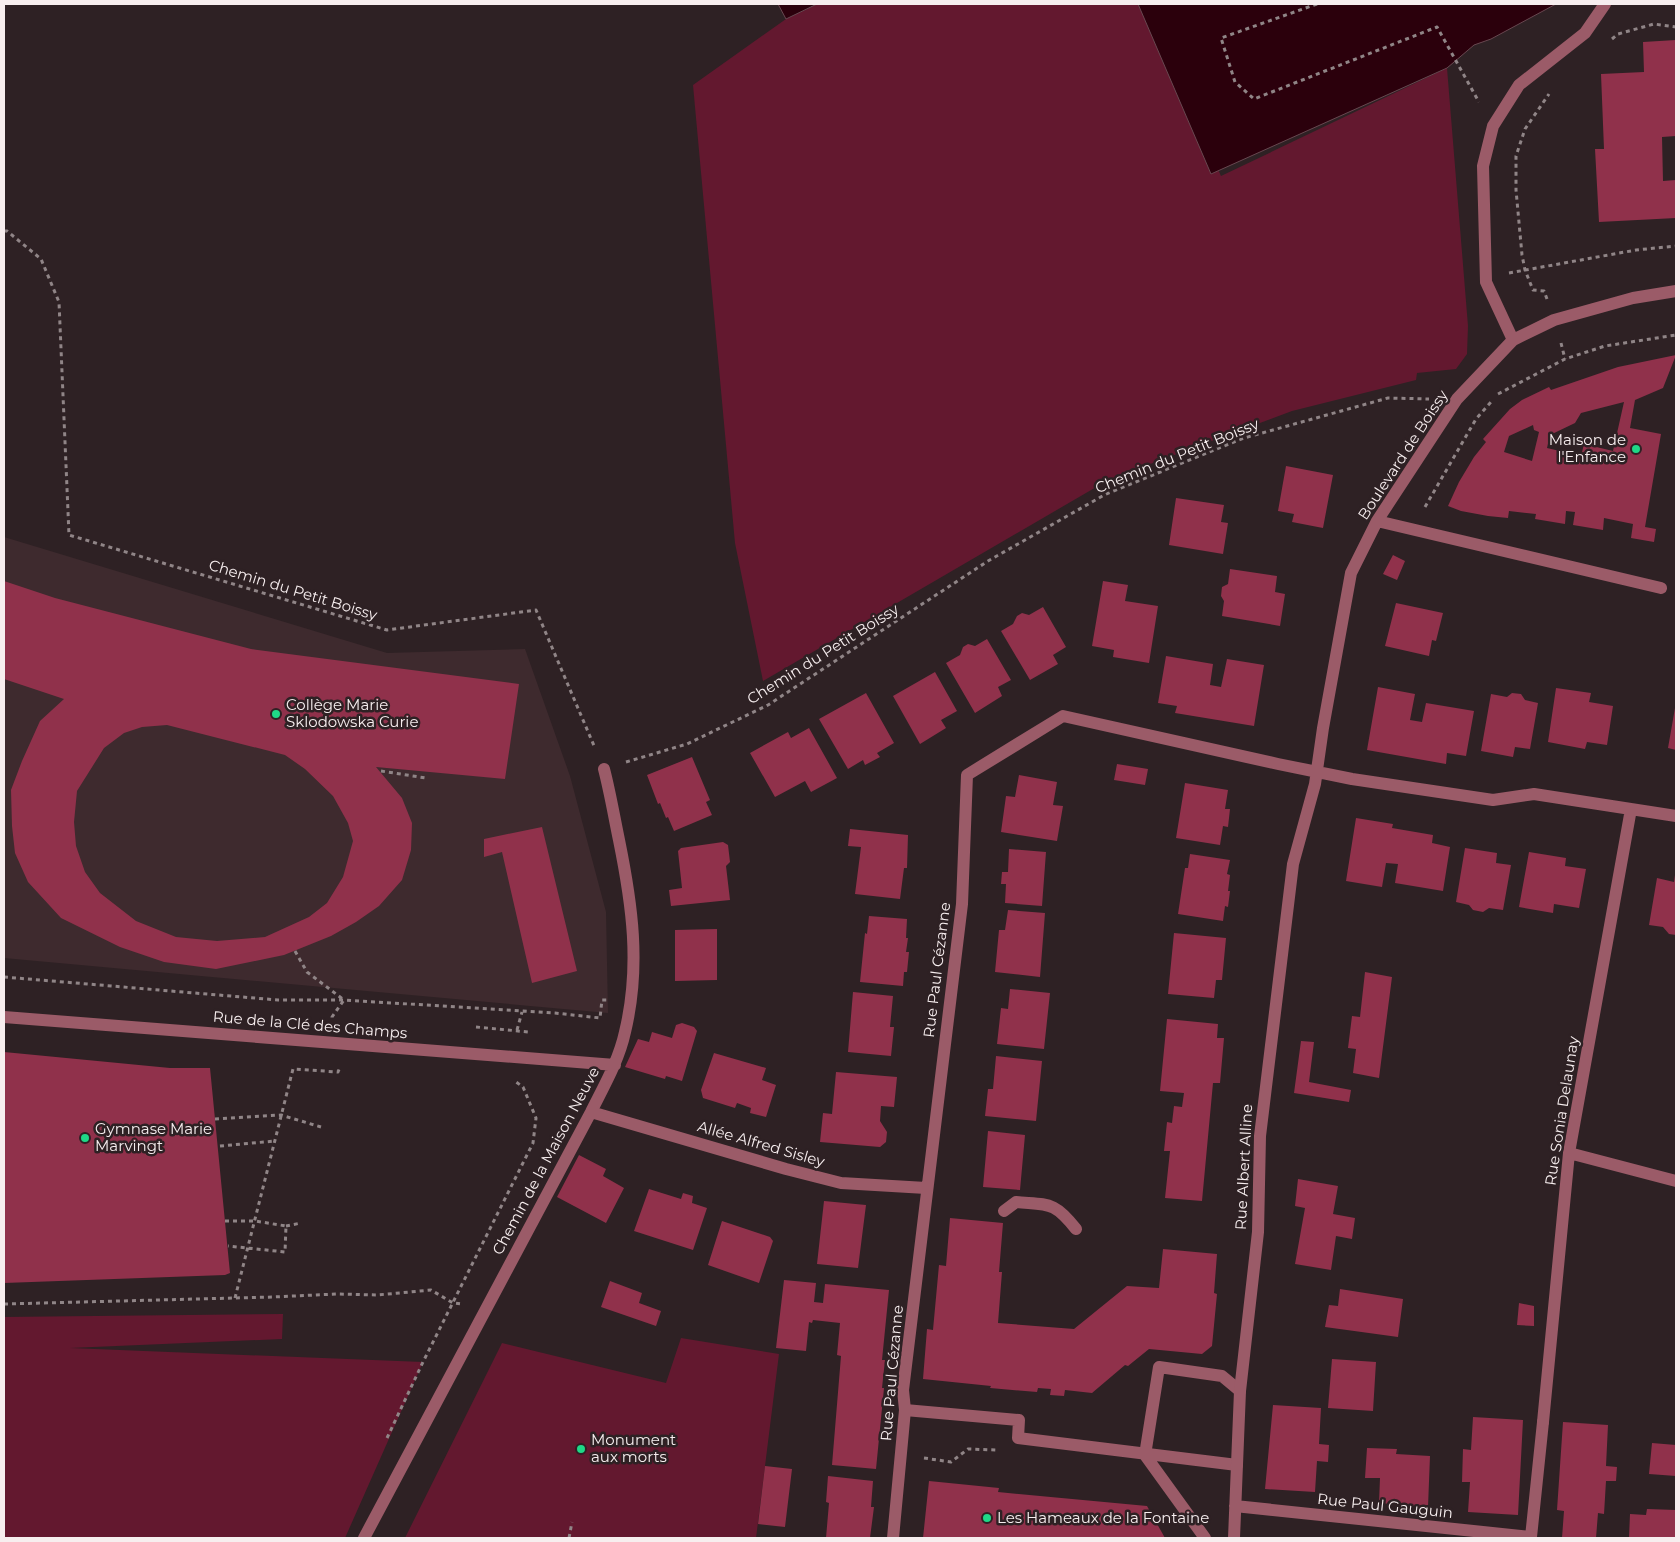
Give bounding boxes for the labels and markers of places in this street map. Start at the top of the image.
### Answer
place label: Maison de l'Enfance [1549,430,1626,466]
marker: Maison de l'Enfance [1630,443,1642,455]
place label: Collège Marie Sklodowska Curie [286,695,418,731]
marker: Collège Marie Sklodowska Curie [270,708,282,720]
place label: Gymnase Marie Marvingt [95,1119,212,1155]
marker: Gymnase Marie Marvingt [79,1132,91,1144]
place label: Monument aux morts [591,1430,676,1466]
marker: Monument aux morts [575,1443,587,1455]
place label: Les Hameaux de la Fontaine [997,1508,1209,1527]
marker: Les Hameaux de la Fontaine [981,1512,993,1524]

